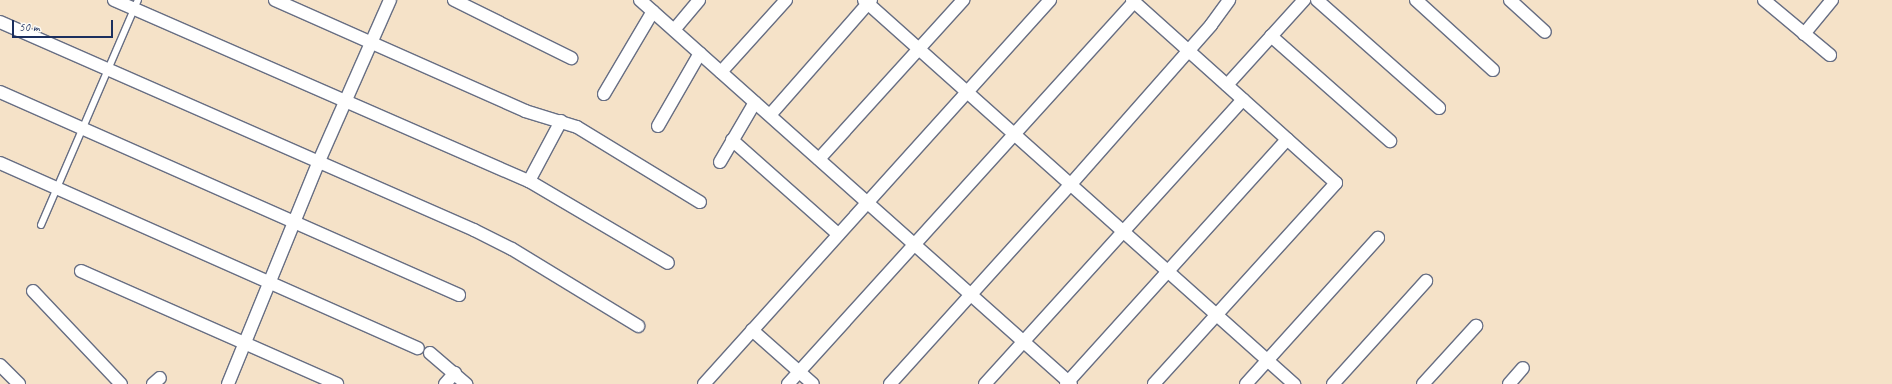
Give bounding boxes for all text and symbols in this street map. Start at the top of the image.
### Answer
scale bar [14,12,115,38]
text: 50 m [19,19,39,35]

